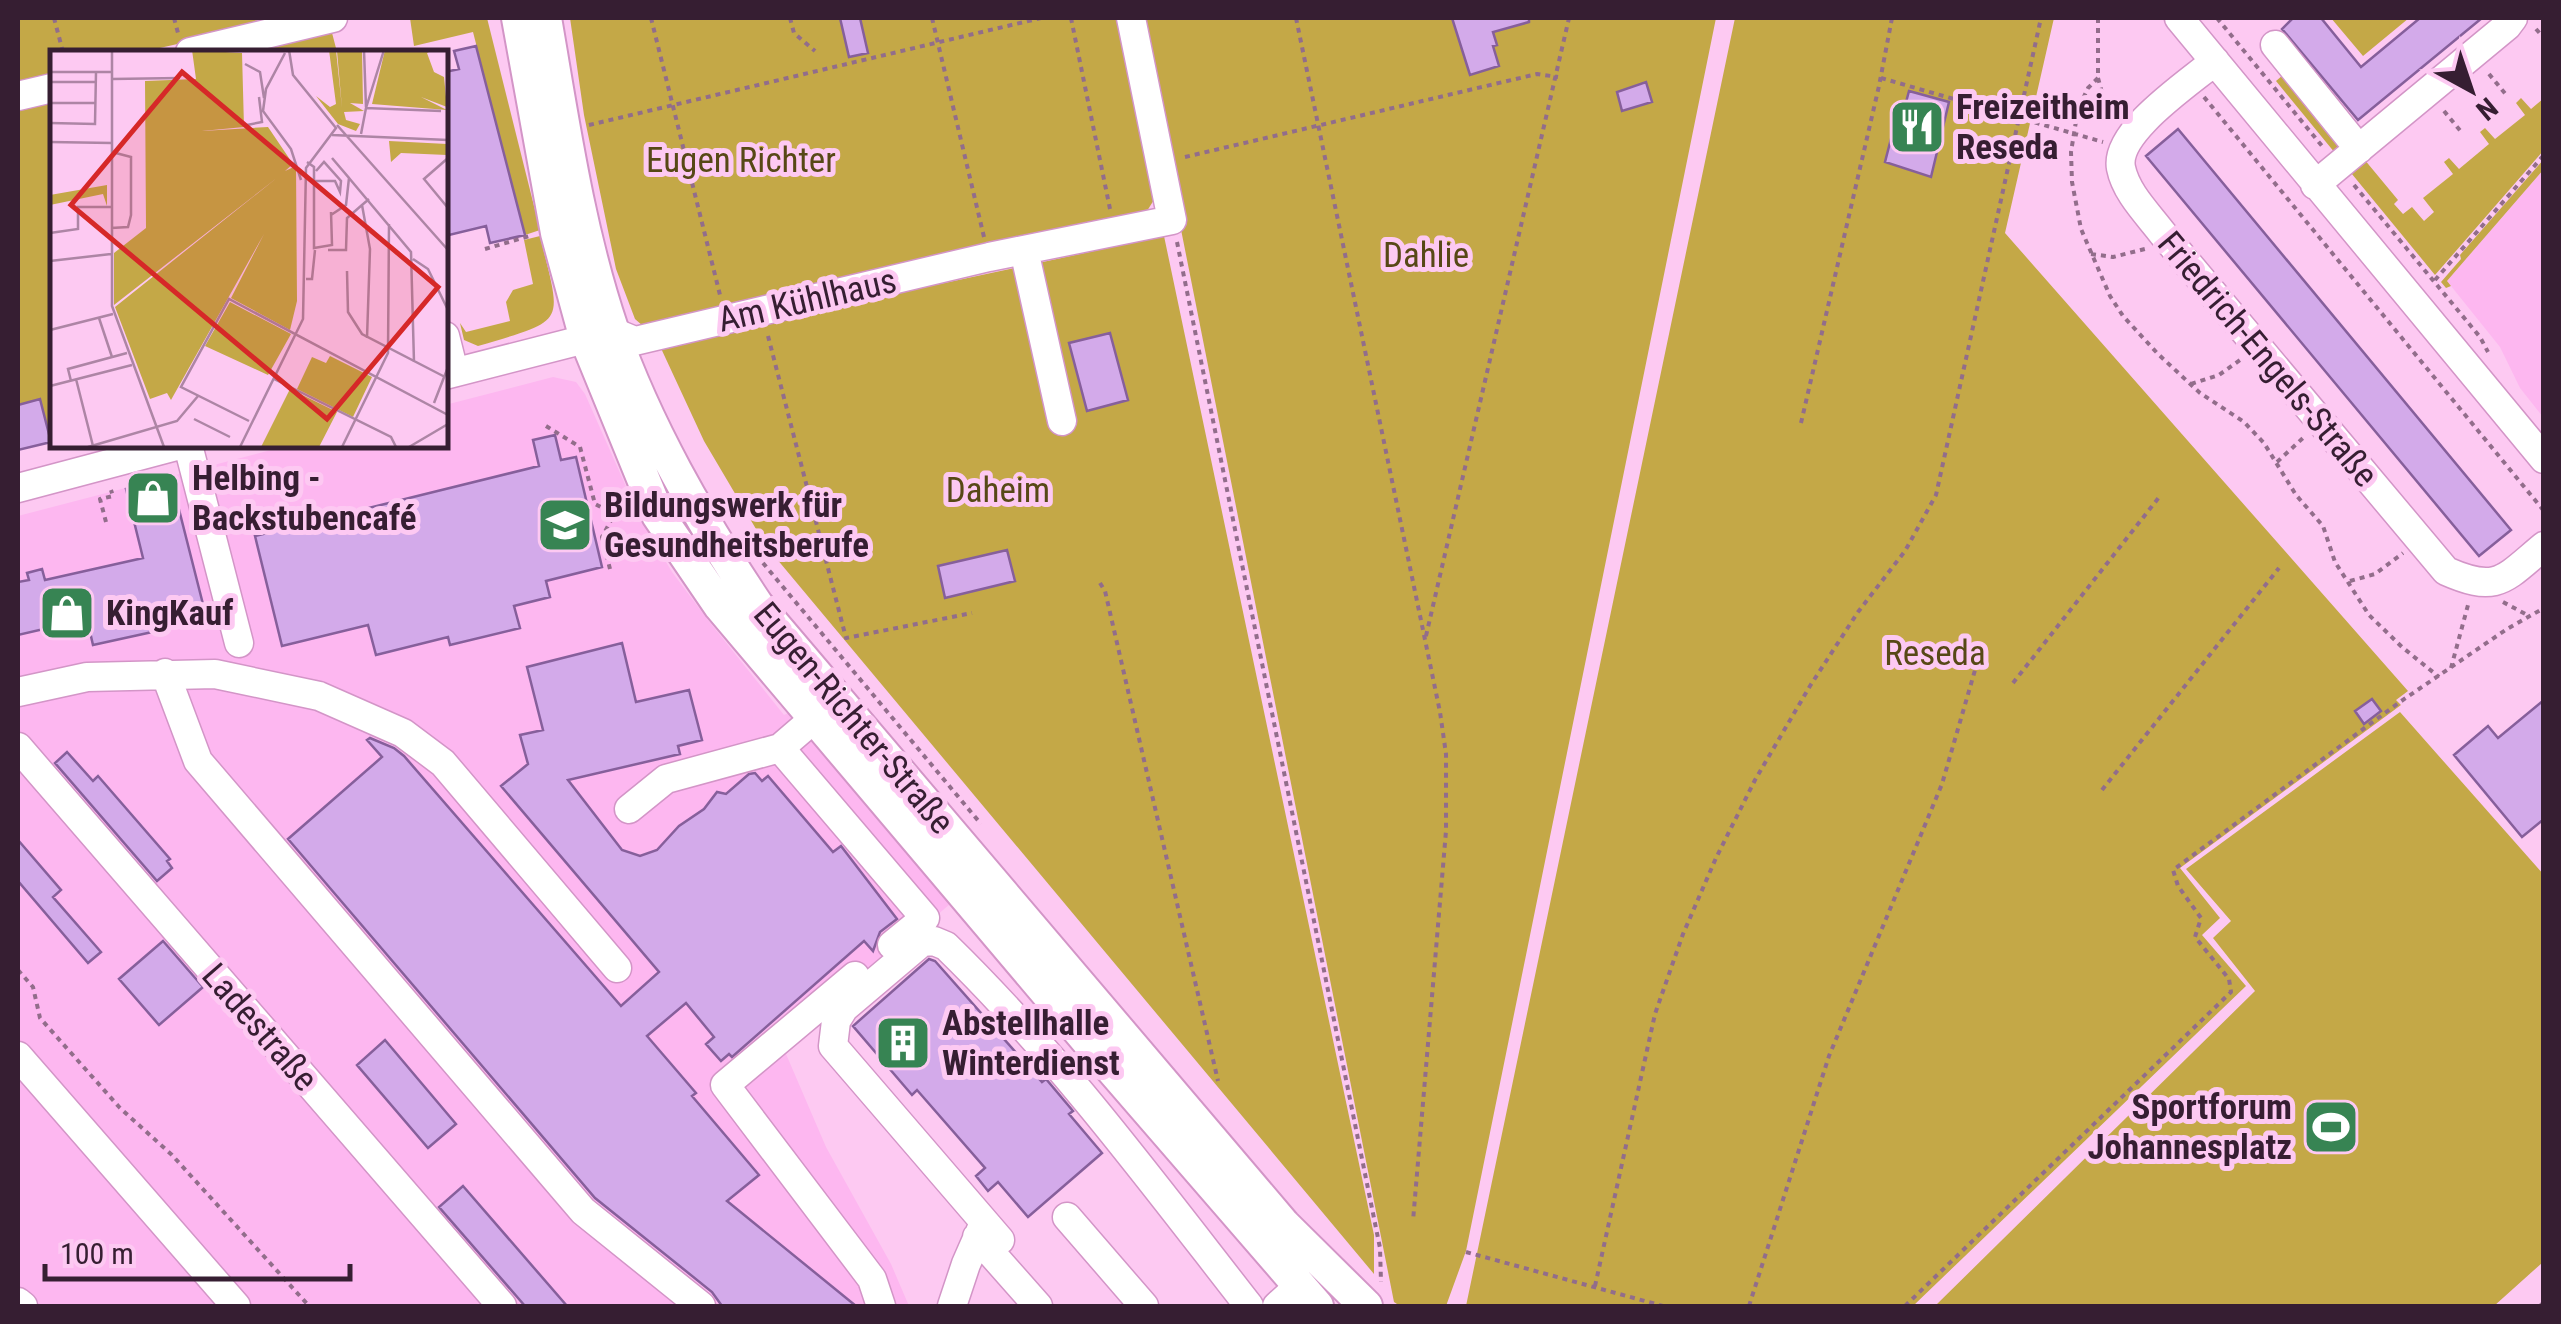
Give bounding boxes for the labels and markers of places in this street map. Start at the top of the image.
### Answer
place label: Freizeitheim Reseda [1956,87,2130,168]
restaurant icon: Freizeitheim Reseda [1887,97,1947,157]
place label: Helbing - Backstubencafé [192,458,417,539]
shop icon: Helbing - Backstubencafé [123,468,183,528]
place label: Bildungswerk für Gesundheitsberufe [604,485,869,566]
school or university icon: Bildungswerk für Gesundheitsberufe [535,495,595,555]
shop icon: KingKauf [37,583,97,643]
place label: KingKauf [106,593,234,634]
place label: Abstellhalle Winterdienst [942,1003,1120,1084]
building icon: Abstellhalle Winterdienst [873,1013,933,1073]
place label: Sportforum Johannesplatz [2087,1087,2292,1168]
sports icon: Sportforum Johannesplatz [2301,1097,2361,1157]

